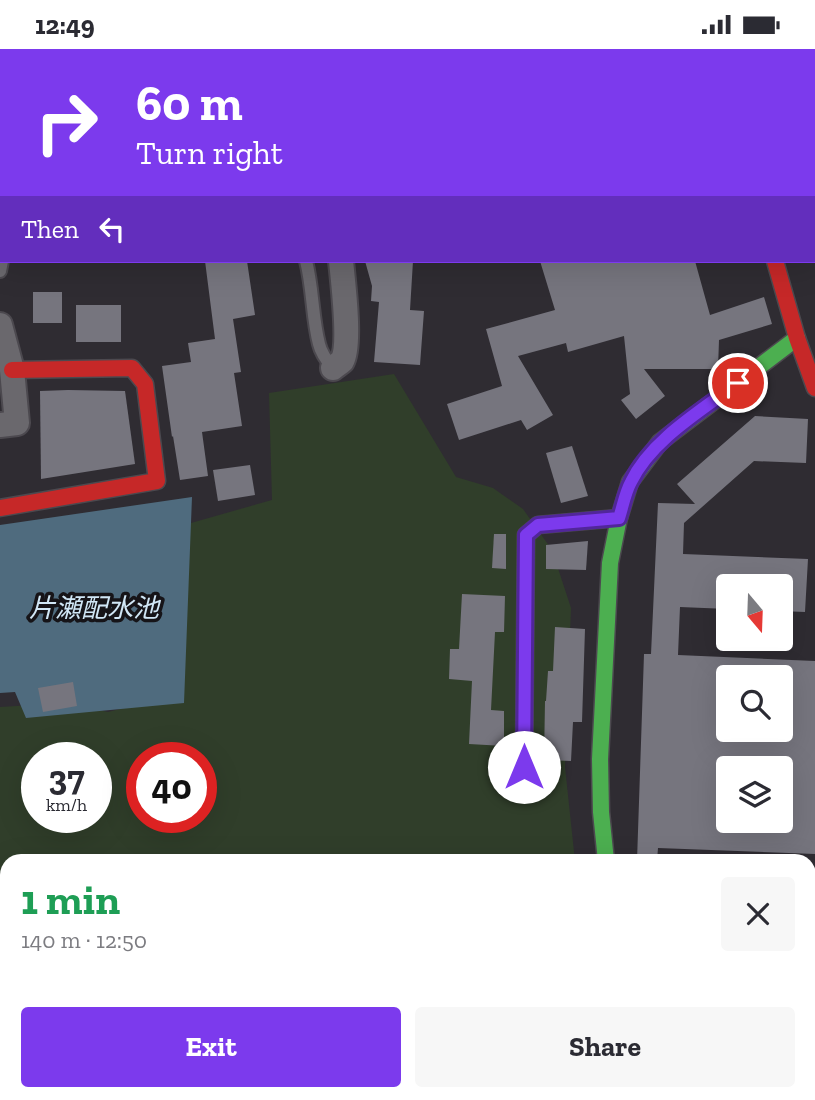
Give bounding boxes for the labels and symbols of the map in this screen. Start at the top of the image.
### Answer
pin [708,353,768,413]
north arrow [716,574,793,651]
water label: 片瀬配水池 [29,592,162,624]
position arrow [487,730,561,804]
speed limit sign: 40 [126,742,217,833]

